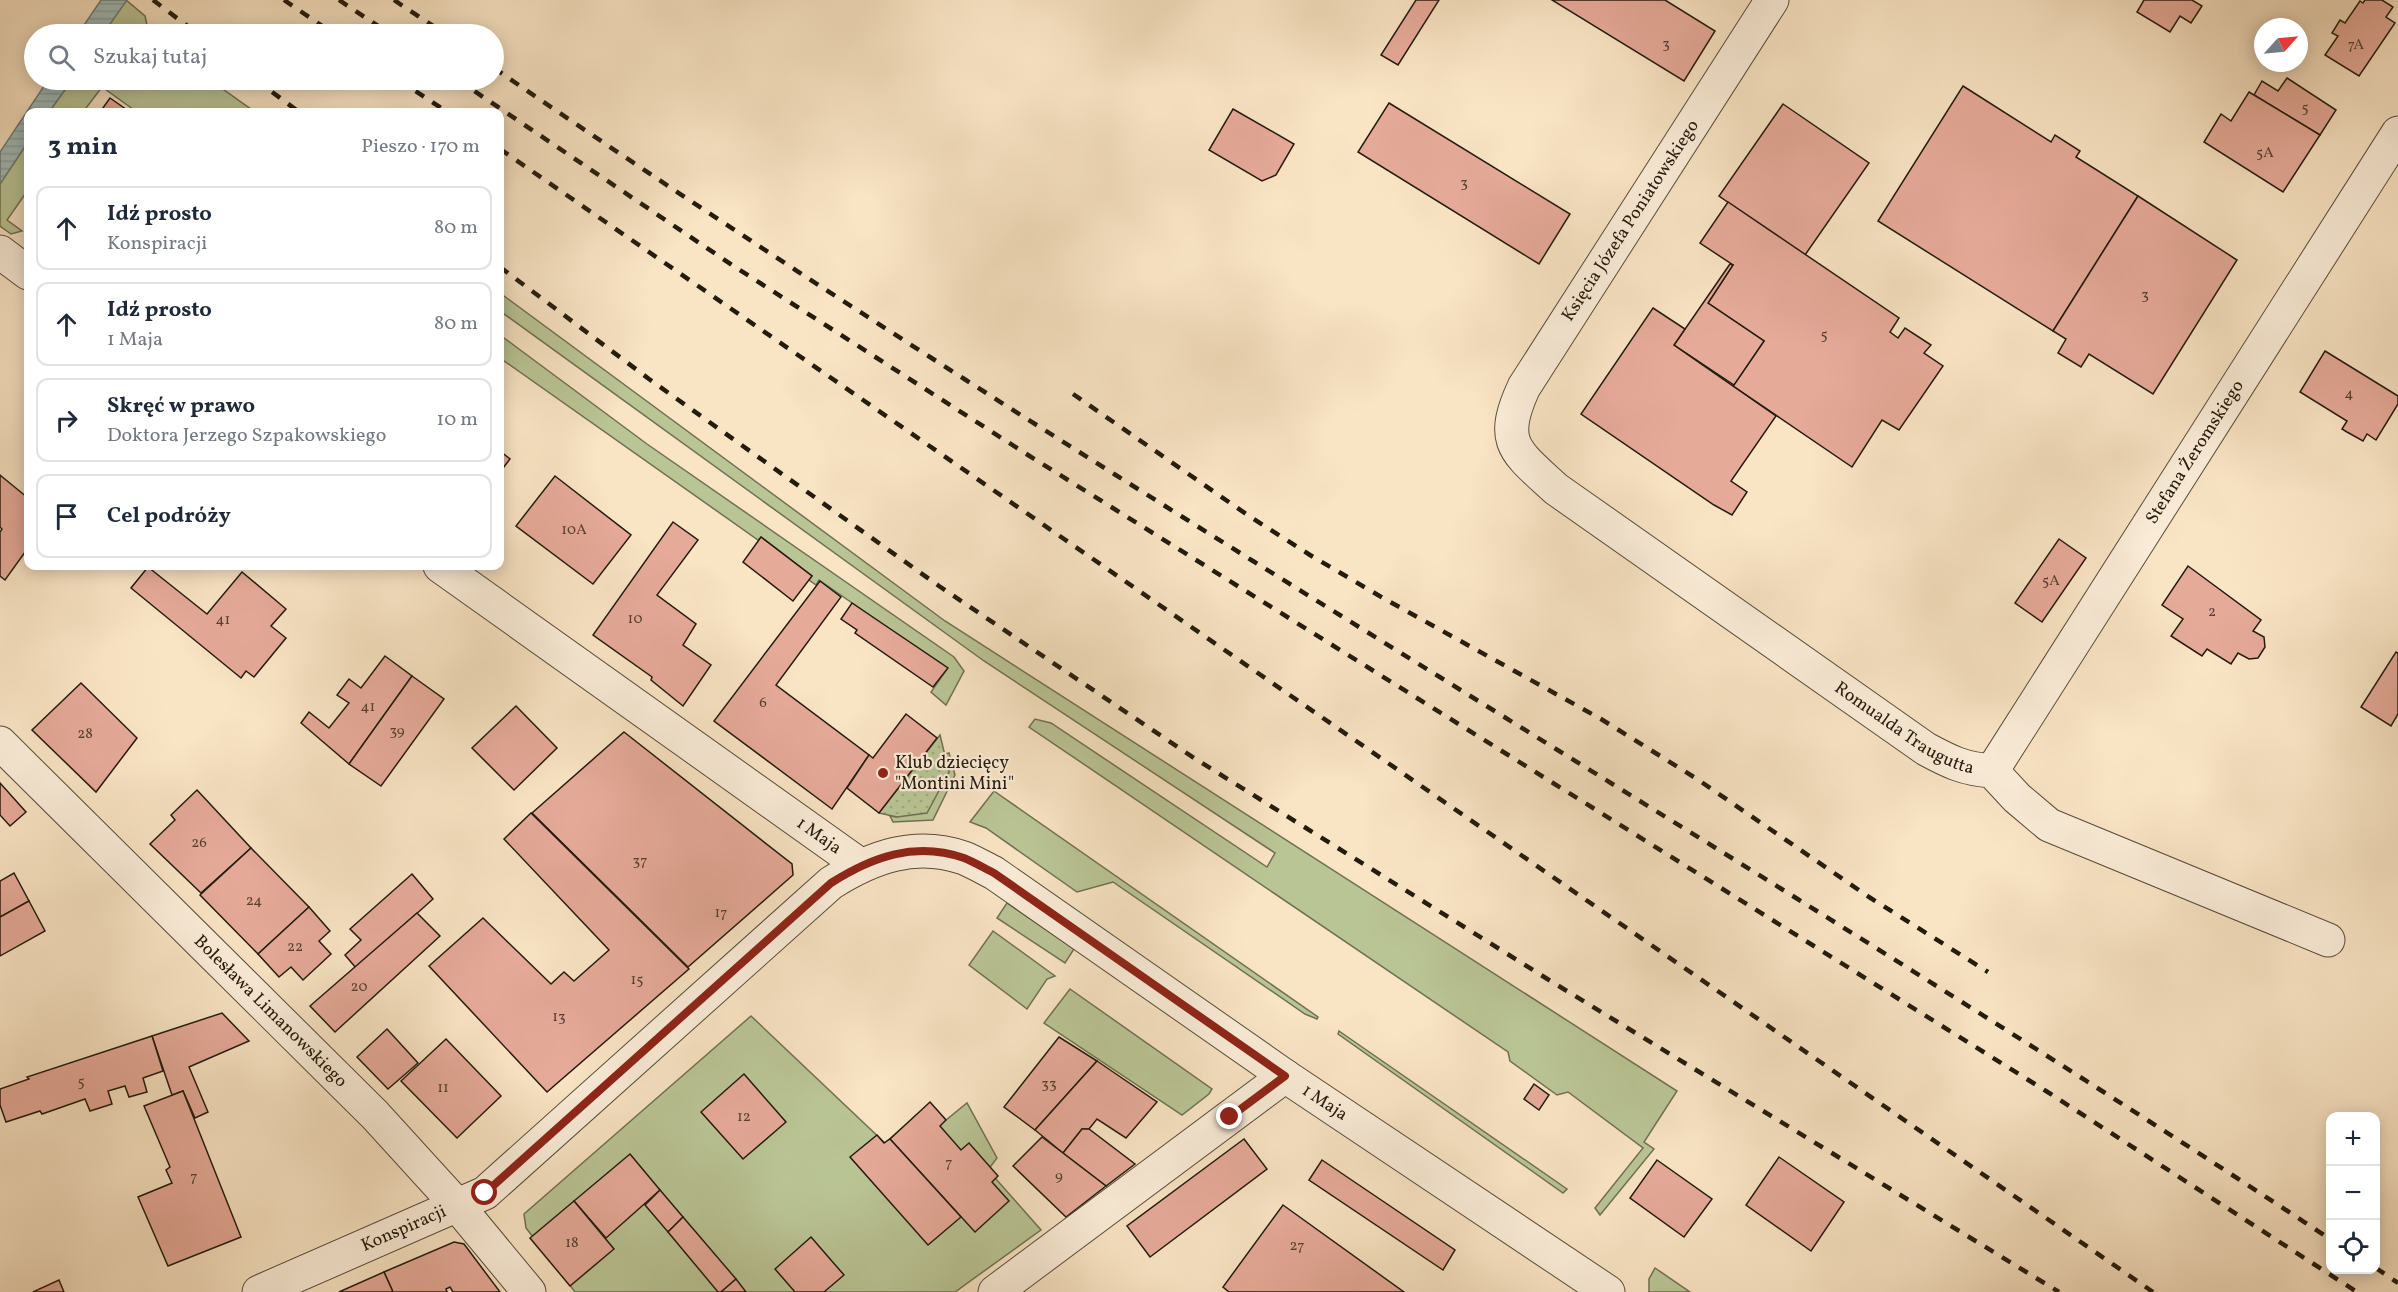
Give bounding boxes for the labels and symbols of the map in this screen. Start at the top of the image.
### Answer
north arrow [2254,18,2308,72]
house number: 3 [1662,34,1670,55]
house number: 7A [2348,35,2365,56]
house number: 5 [2301,98,2309,119]
street label: Księcia Józefa Poniatowskiego [1556,115,1706,327]
house number: 5A [2256,143,2274,164]
house number: 3 [1460,173,1468,194]
house number: 3 [2141,285,2149,306]
house number: 5 [1820,325,1828,346]
street label: Stefana Żeromskiego [2140,375,2250,529]
house number: 4 [2345,384,2354,405]
house number: 10A [561,520,587,541]
house number: 5A [2042,571,2060,592]
house number: 2 [2208,602,2216,623]
house number: 10 [628,609,642,630]
house number: 41 [216,610,230,631]
street label: Romualda Traugutta [1829,676,1977,781]
house number: 6 [759,693,767,714]
house number: 41 [361,697,375,718]
house number: 39 [389,721,405,742]
house number: 28 [77,724,93,745]
place label: Klub dziecięcy "Montini Mini" [895,751,1014,797]
marker: Klub dziecięcy "Montini Mini" [876,766,890,780]
street label: 1 Maja [791,811,847,860]
house number: 26 [191,833,207,854]
house number: 37 [633,851,647,872]
house number: 24 [246,891,262,912]
house number: 17 [714,903,728,924]
street label: Bolesława Limanowskiego [188,929,353,1093]
house number: 22 [287,937,303,958]
house number: 15 [630,970,644,991]
house number: 20 [351,977,367,998]
house number: 13 [552,1007,566,1028]
house number: 5 [77,1072,85,1093]
house number: 33 [1041,1074,1057,1095]
house number: 11 [437,1078,449,1099]
street label: 1 Maja [1297,1078,1353,1127]
route end [1216,1103,1242,1129]
house number: 12 [737,1107,751,1128]
house number: 7 [945,1153,953,1174]
house number: 9 [1055,1166,1063,1187]
house number: 7 [190,1167,198,1188]
route start [471,1179,497,1205]
street label: Konspiracji [357,1199,450,1258]
house number: 18 [565,1233,579,1254]
house number: 27 [1290,1236,1304,1257]

